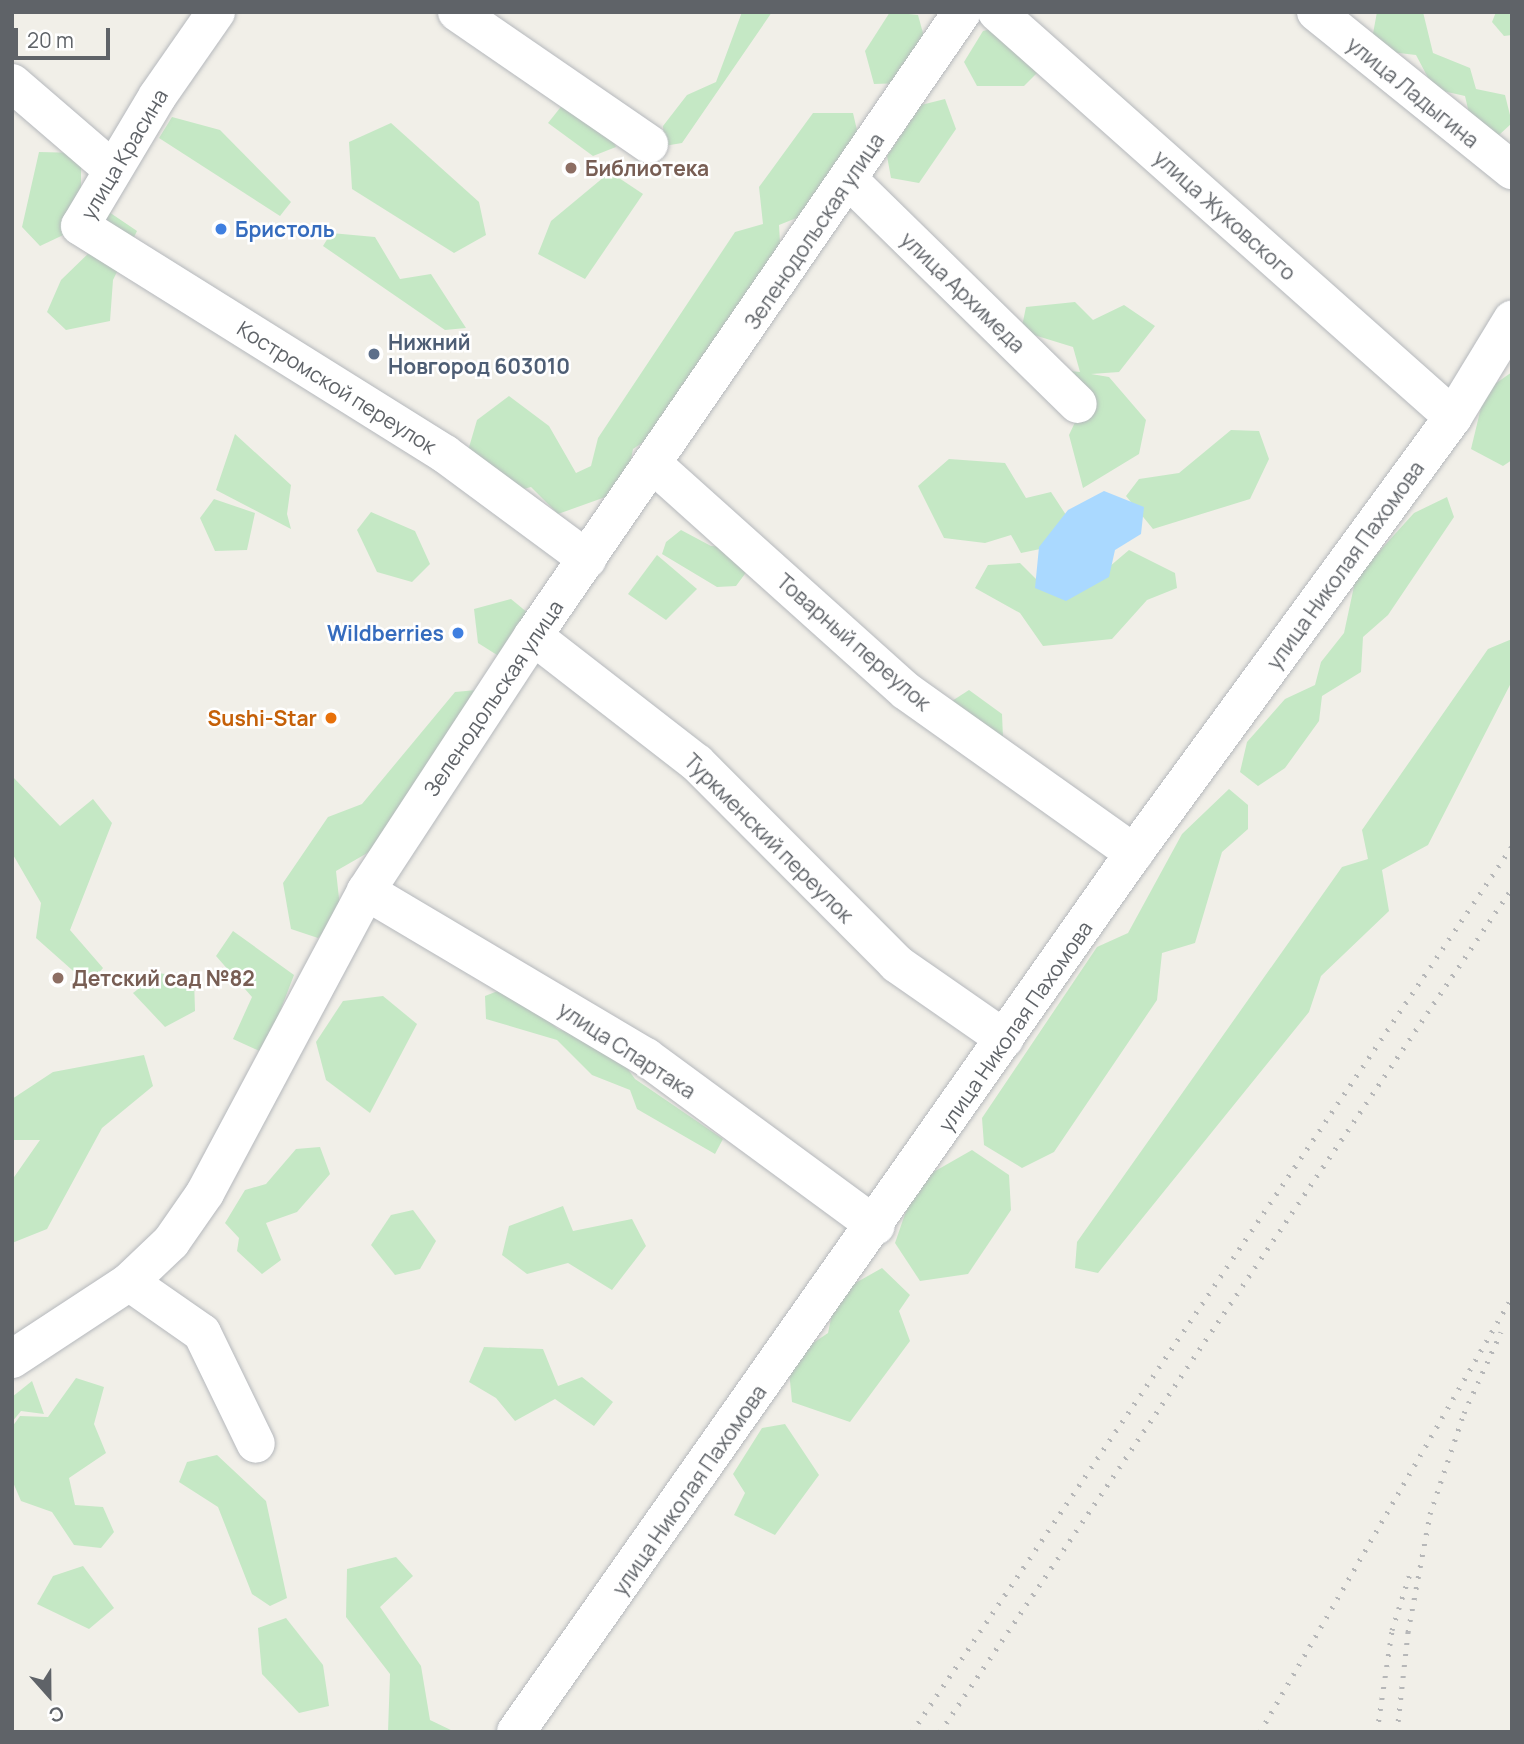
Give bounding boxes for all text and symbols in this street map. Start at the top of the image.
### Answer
scale bar [18,14,114,58]
text: 20 m [27,26,74,54]
street label: улица Ладыгина [1342,31,1484,153]
street label: улица Красина [75,84,173,224]
street label: Зеленодольская улица [739,128,889,334]
street label: улица Жуковского [1149,145,1301,285]
place label: Библиотека [585,155,709,181]
marker: Библиотека [563,160,579,176]
place label: Бристоль [235,216,335,242]
marker: Бристоль [213,221,229,237]
street label: улица Архимеда [896,226,1030,358]
street label: Костромской переулок [233,315,441,459]
place label: Нижний Новгород 603010 [388,329,570,379]
marker: Нижний Новгород 603010 [366,346,382,362]
street label: улица Николая Пахомова [1261,456,1429,674]
street label: Товарный переулок [772,568,936,716]
street label: Зеленодольская улица [418,595,568,801]
place label: Wildberries [327,620,444,646]
marker: Wildberries [450,625,466,641]
place label: Sushi-Star [207,705,317,731]
marker: Sushi-Star [323,710,339,726]
street label: Туркменский переулок [679,748,859,928]
street label: улица Николая Пахомова [933,916,1097,1136]
place label: Детский сад №82 [72,965,255,991]
marker: Детский сад №82 [50,970,66,986]
street label: улица Спартака [554,996,700,1104]
street label: улица Николая Пахомова [607,1380,771,1600]
north arrow [14,1660,84,1730]
text: С [45,1700,68,1729]

